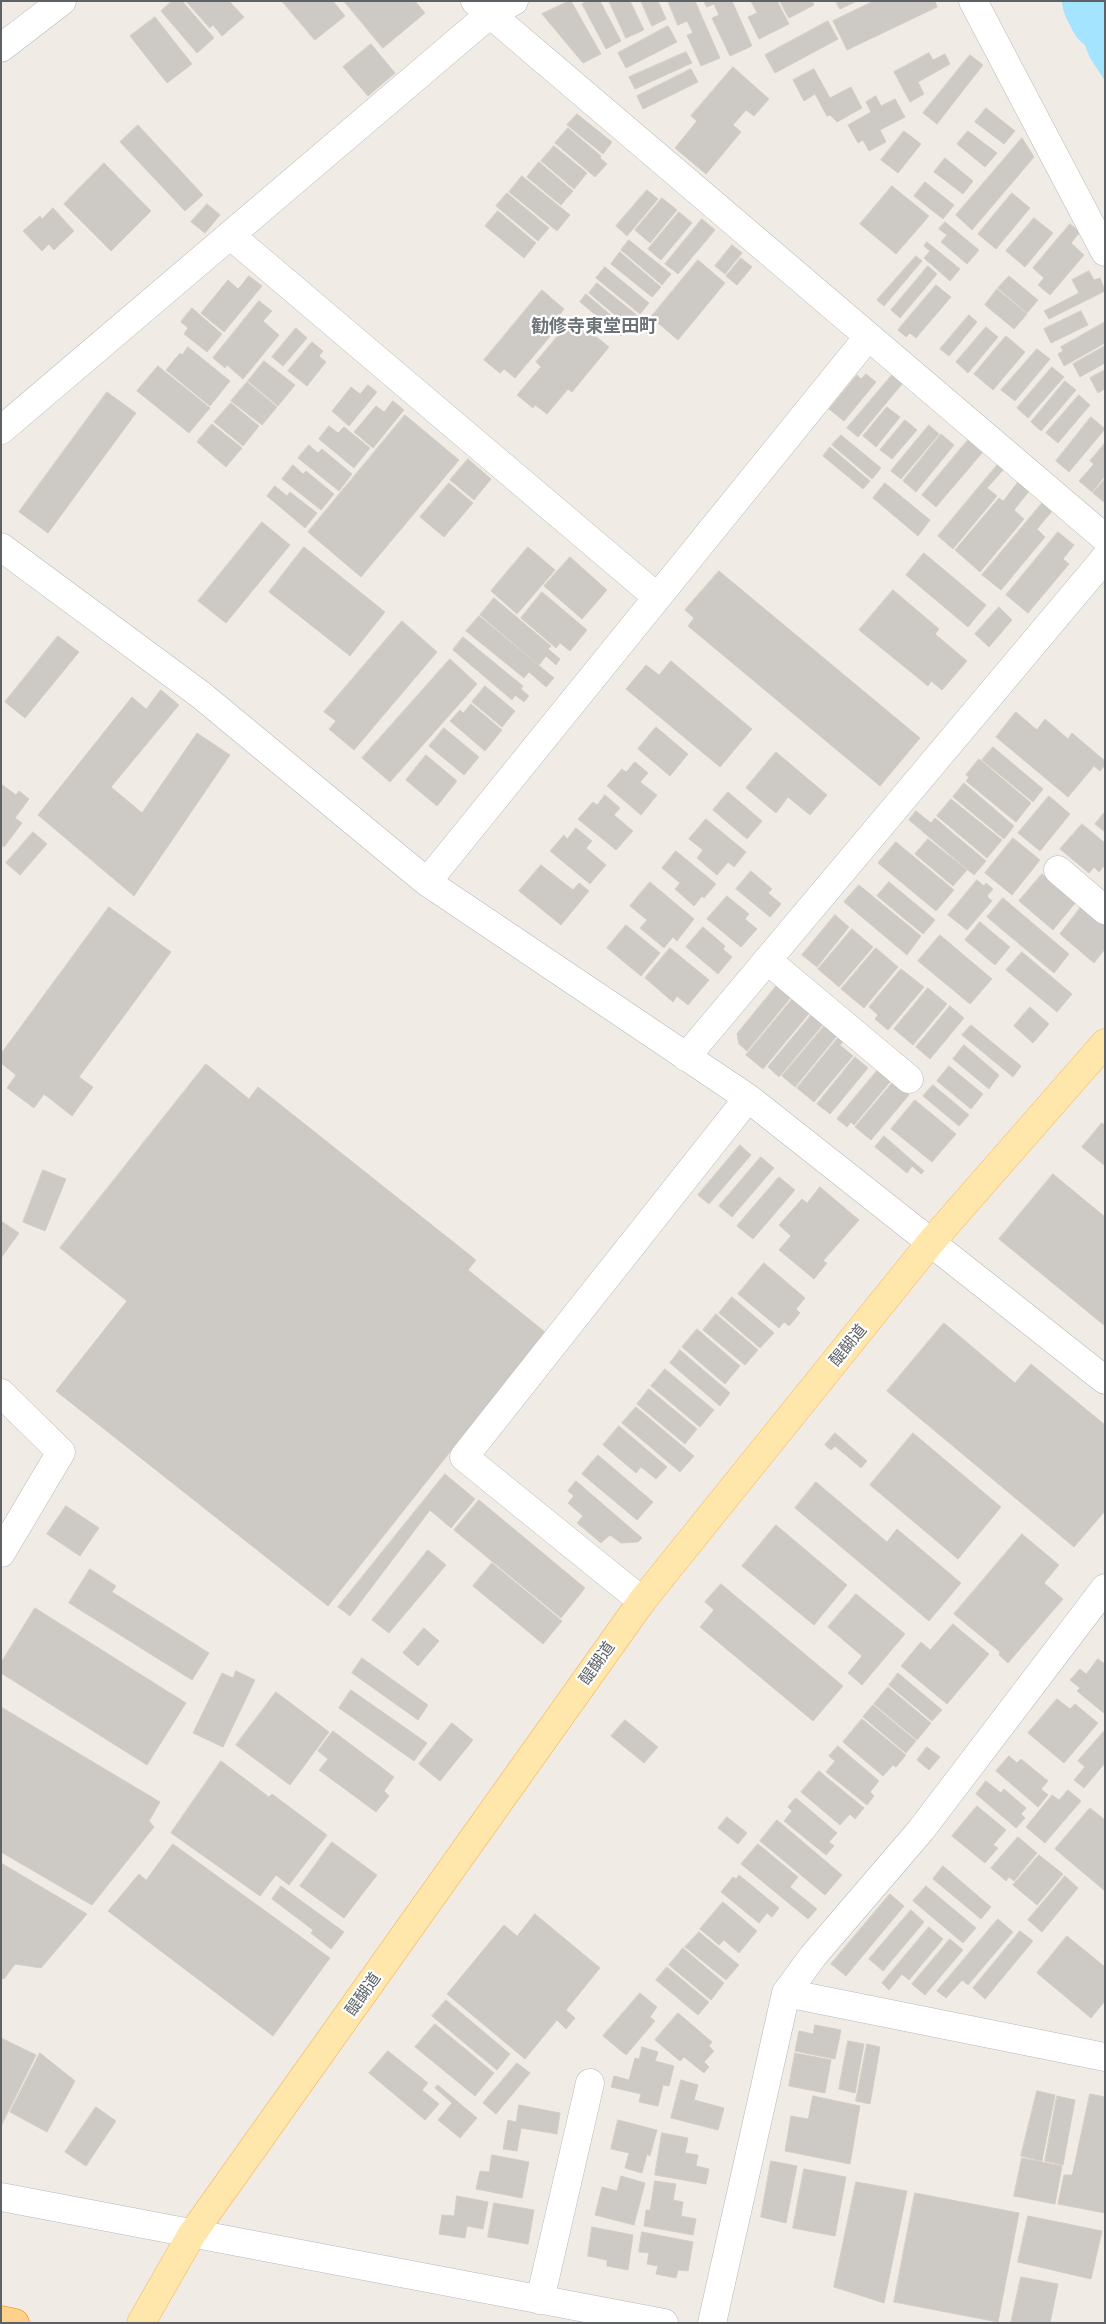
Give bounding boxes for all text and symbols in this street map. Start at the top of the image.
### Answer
district label: 勧修寺東堂田町 [531,315,657,337]
street label: 醍醐道 [825,1320,871,1370]
street label: 醍醐道 [575,1638,619,1688]
street label: 醍醐道 [341,1969,385,2019]

